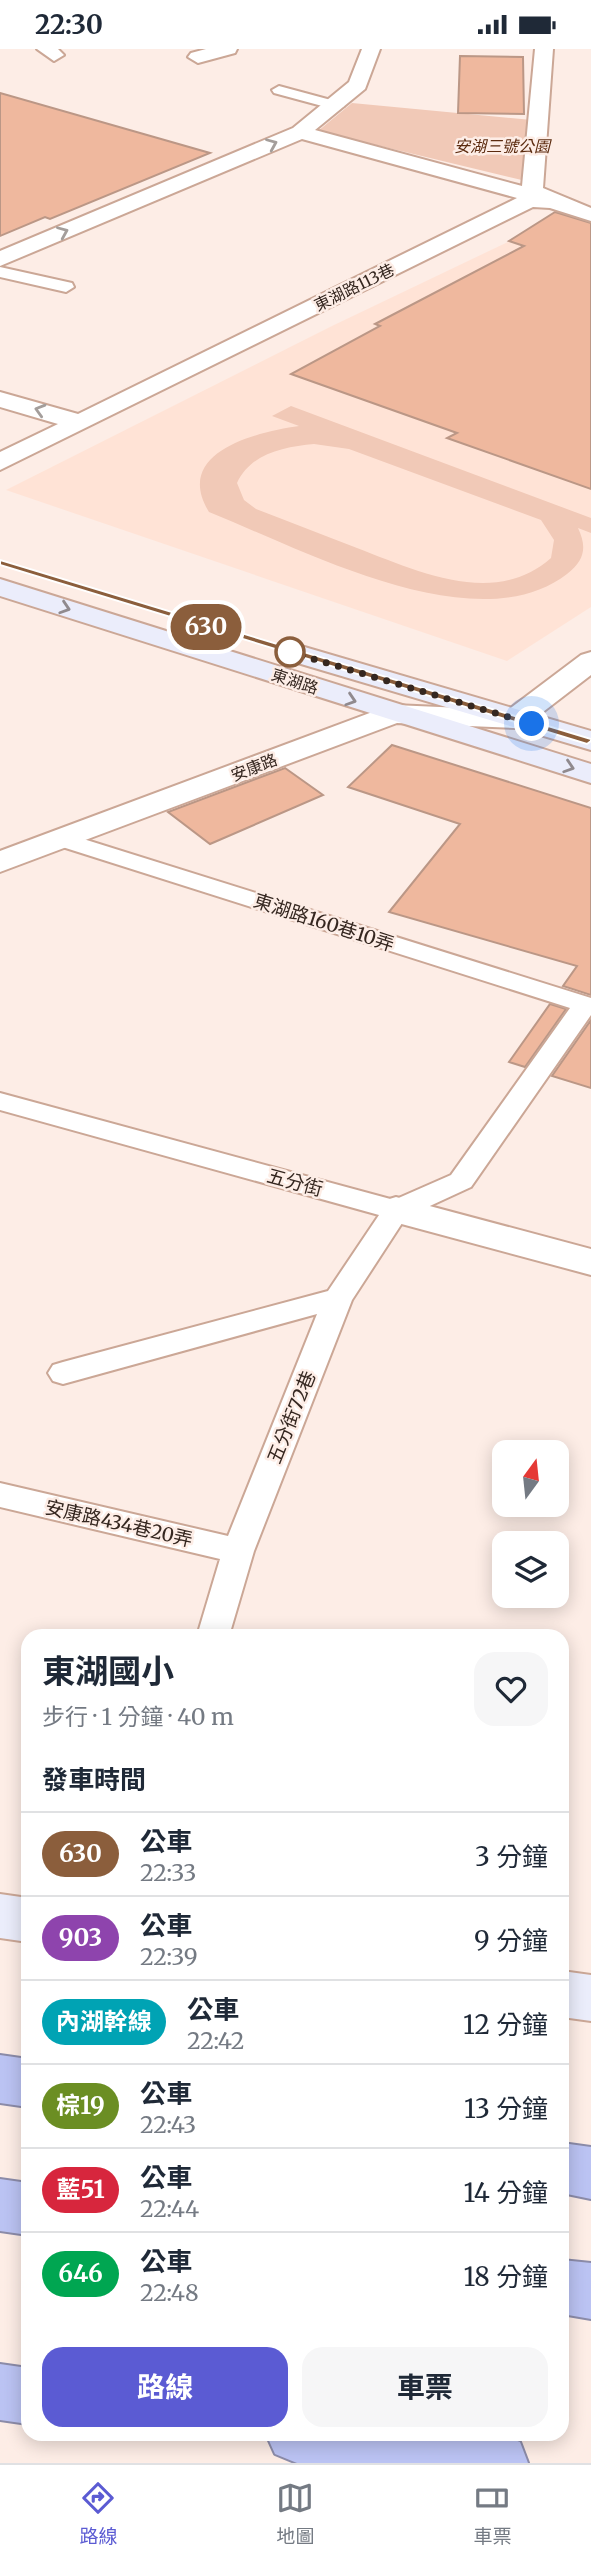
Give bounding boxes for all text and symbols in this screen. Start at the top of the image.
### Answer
text: 22:30 [35,8,103,41]
park label: 安湖三號公園 [454,136,552,156]
one-way arrow [266,138,278,152]
one-way arrow [56,227,68,241]
street label: 東湖路113巷 [311,259,397,315]
one-way arrow [34,404,46,419]
one-way arrow [59,599,71,614]
line badge: 630 [166,604,246,650]
text: 630 [185,611,227,642]
unlabelled marker [275,637,305,667]
street label: 東湖路 [269,664,321,698]
one-way arrow [345,691,357,706]
your location [514,706,549,741]
street label: 安康路 [228,749,280,785]
one-way arrow [562,759,574,774]
street label: 東湖路160巷10弄 [251,888,397,956]
street label: 五分街 [264,1163,326,1201]
street label: 五分街72巷 [262,1367,320,1467]
north arrow [492,1440,569,1517]
map controls [492,1440,569,1608]
street label: 安康路434巷20弄 [43,1494,195,1552]
button: layers [492,1531,569,1608]
text: 東湖國小 [42,1651,174,1692]
button: heart [474,1652,548,1726]
text: 步行 · 1 分鐘 · 40 m [42,1702,234,1731]
text: 發車時間 [42,1763,146,1796]
text: 公車 [140,1825,192,1858]
text: 630 [59,1838,102,1869]
text: 3 分鐘 [475,1840,548,1873]
text: 22:33 [140,1858,197,1887]
text: 公車 [140,1909,192,1942]
text: 903 [59,1922,102,1953]
text: 9 分鐘 [474,1924,548,1957]
text: 22:39 [140,1942,198,1971]
text: 公車 [187,1993,239,2026]
text: 內湖幹線 [56,2006,152,2037]
text: 12 分鐘 [463,2008,548,2041]
text: 22:42 [187,2026,245,2055]
text: 公車 [140,2077,192,2110]
text: 棕19 [56,2090,105,2121]
text: 13 分鐘 [464,2092,548,2125]
text: 22:43 [140,2110,196,2139]
text: 公車 [140,2161,192,2194]
text: 藍51 [56,2174,105,2205]
text: 14 分鐘 [464,2176,548,2209]
text: 22:44 [140,2194,199,2223]
text: 公車 [140,2245,192,2278]
text: 646 [58,2258,103,2289]
text: 18 分鐘 [463,2260,548,2293]
text: 22:48 [140,2278,199,2307]
button: 路線 [42,2347,288,2427]
button: 車票 [302,2347,548,2427]
tab: 路線 [79,2479,118,2548]
tab: 地圖 [276,2479,315,2548]
tab: 車票 [473,2479,512,2548]

